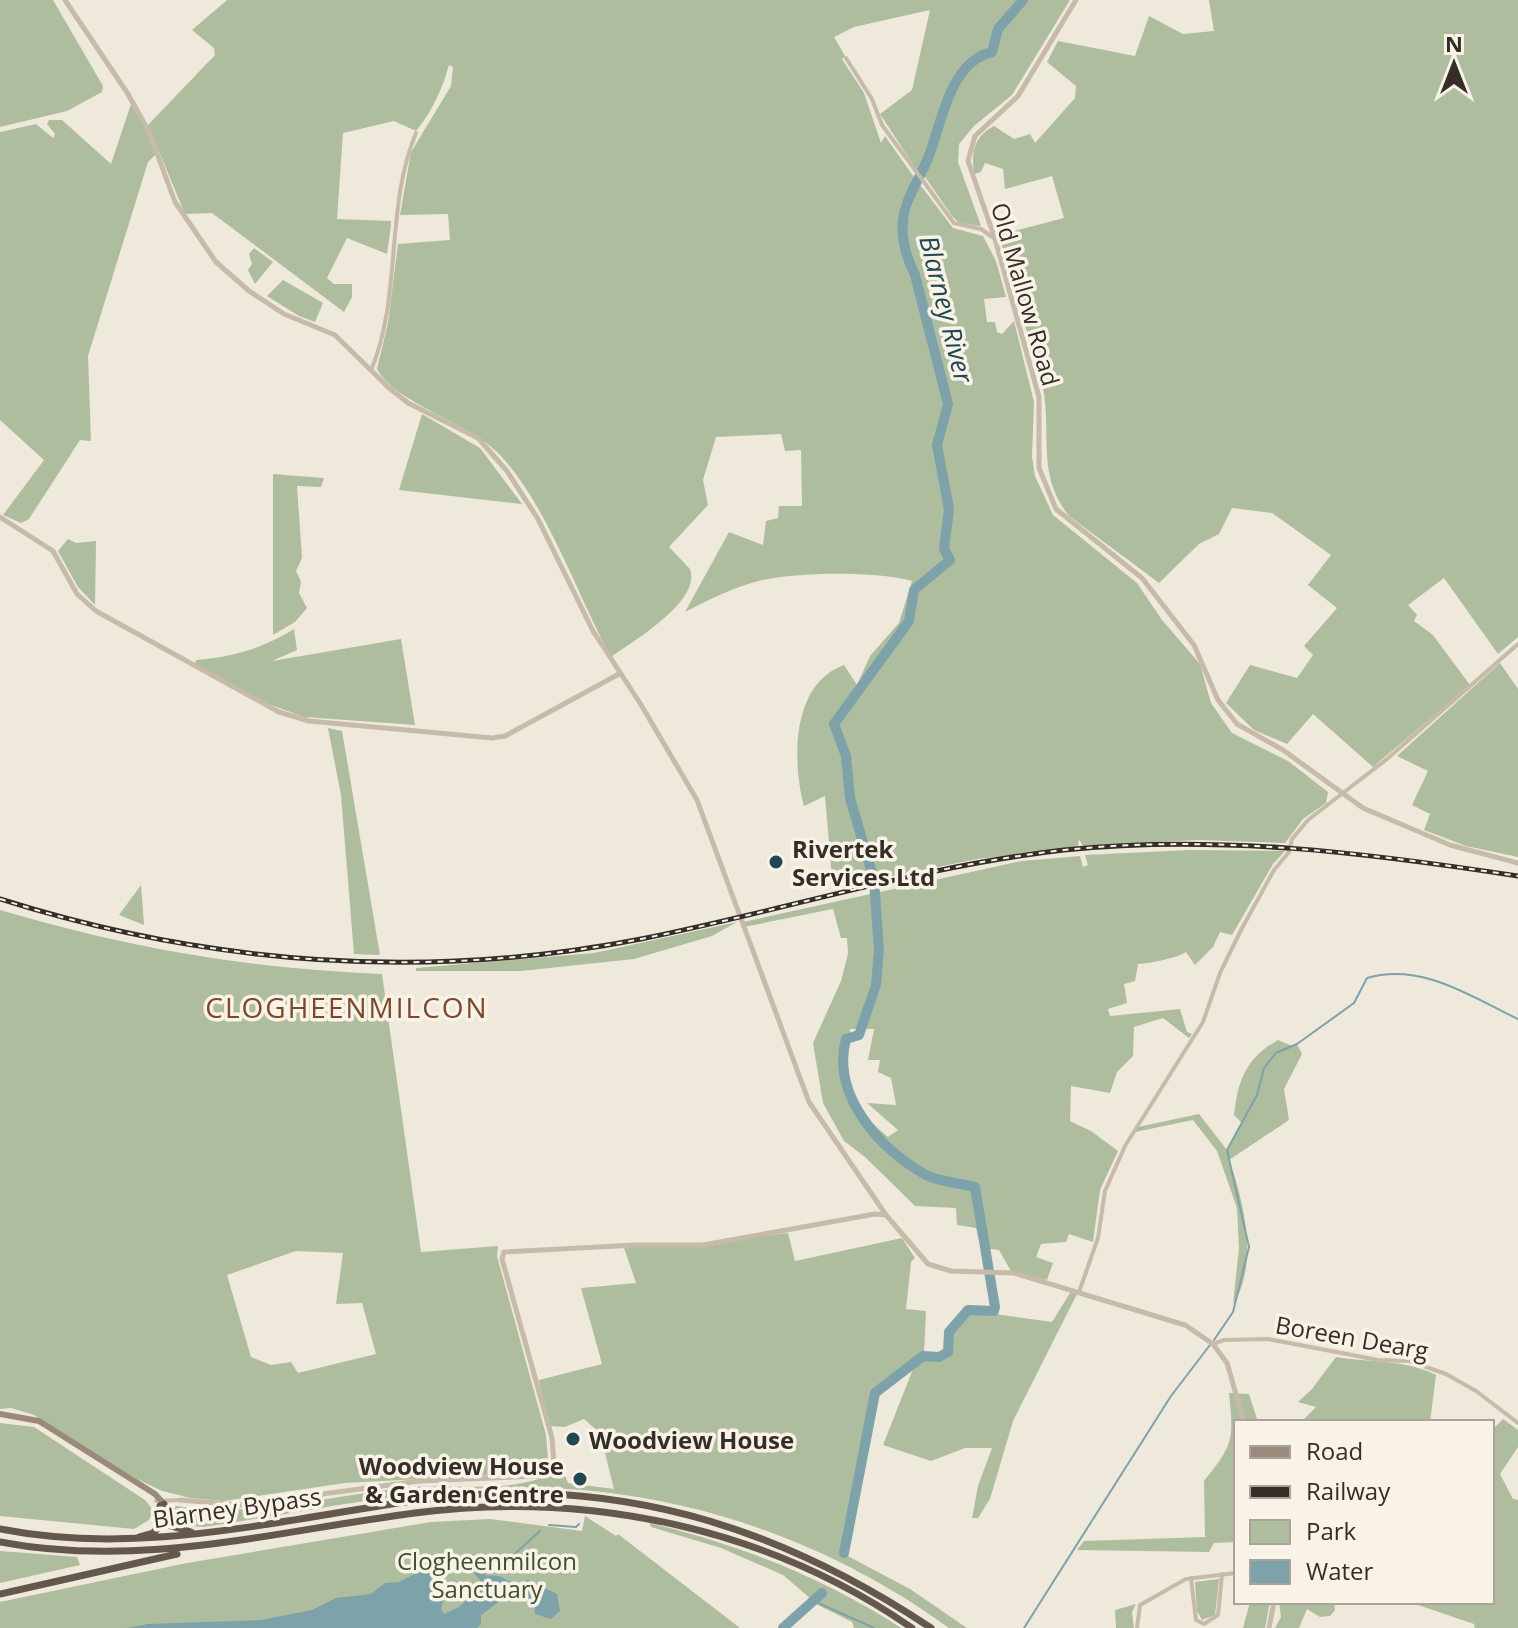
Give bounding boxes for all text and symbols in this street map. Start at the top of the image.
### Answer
north arrow [1414,24,1494,104]
text: N [1445,28,1463,58]
street label: Old Mallow Road [984,199,1068,389]
water label: Blarney River [911,232,983,388]
place label: Rivertek Services Ltd [792,832,935,893]
marker: Rivertek Services Ltd [767,853,785,871]
district label: CLOGHEENMILCON [205,988,489,1026]
street label: Boreen Dearg [1273,1307,1431,1367]
legend [1234,1420,1494,1604]
place label: Woodview House [589,1423,794,1456]
marker: Woodview House [564,1430,582,1448]
text: Road [1306,1434,1363,1467]
place label: Woodview House & Garden Centre [359,1449,564,1510]
marker: Woodview House & Garden Centre [571,1470,589,1488]
text: Railway [1306,1474,1391,1507]
street label: Blarney Bypass [151,1479,323,1535]
text: Park [1306,1514,1357,1547]
park label: Clogheenmilcon Sanctuary [397,1544,577,1605]
text: Water [1306,1554,1374,1587]

